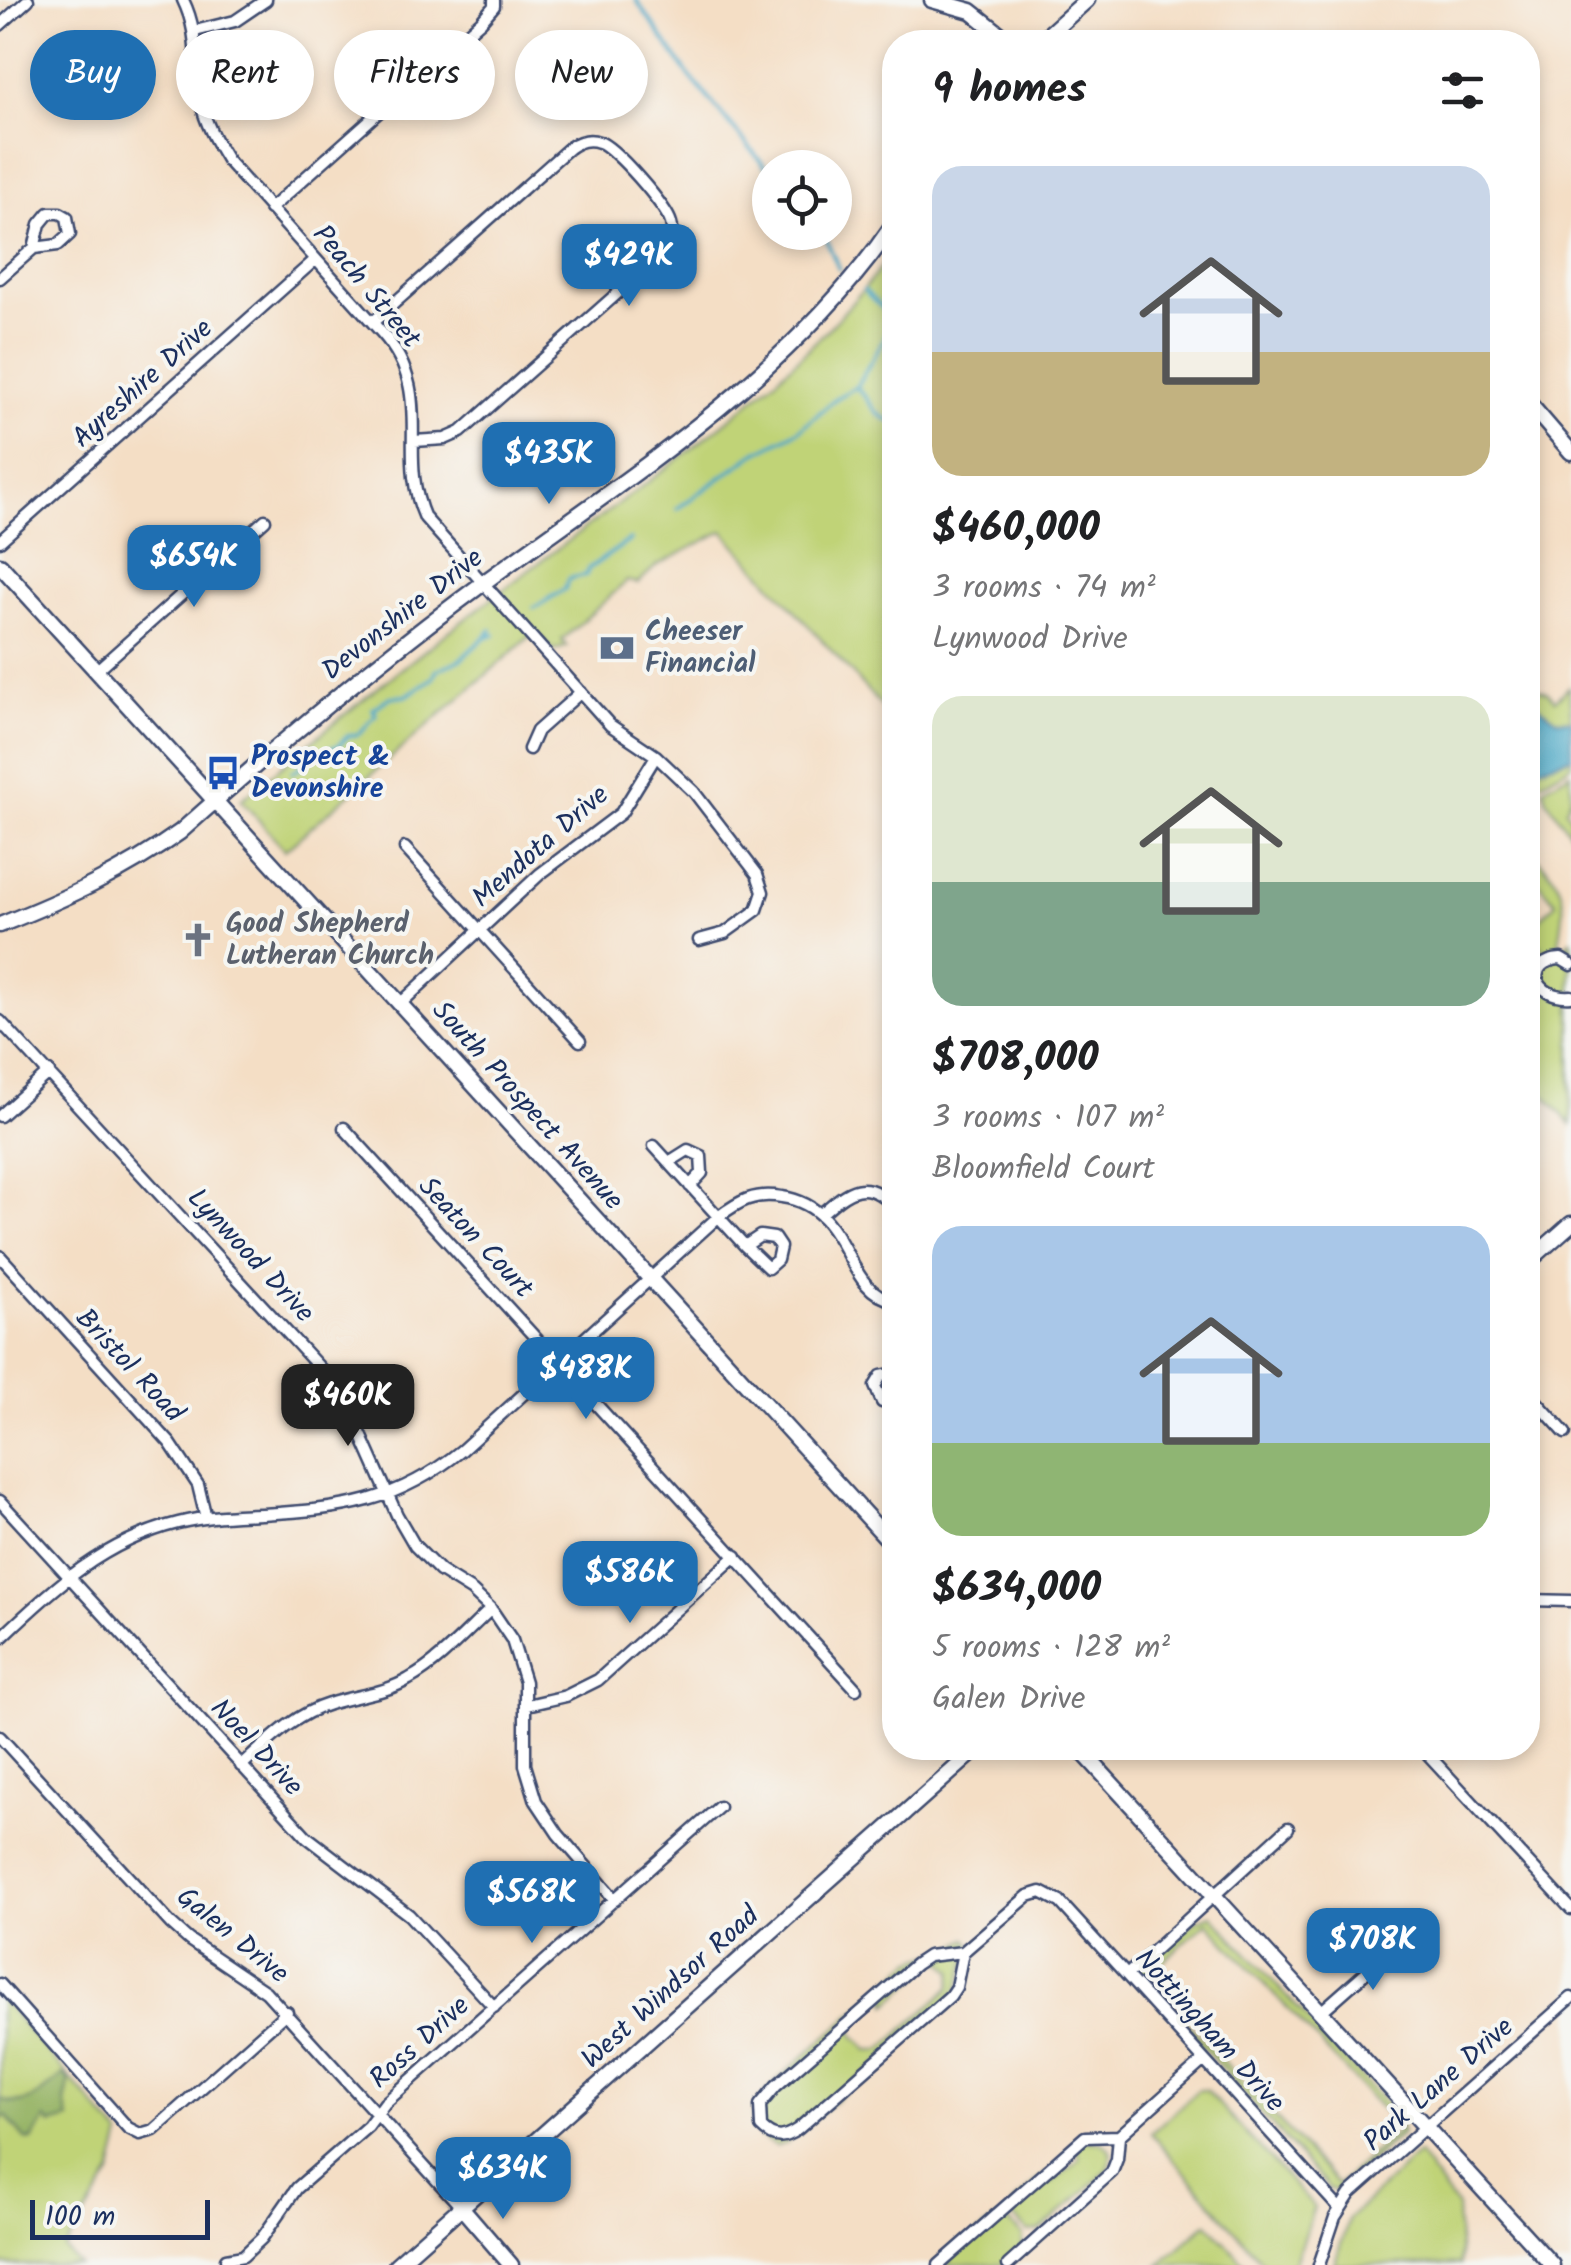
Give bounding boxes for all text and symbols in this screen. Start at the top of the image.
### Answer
chip: Buy [30,30,156,120]
chip: Rent [176,30,314,120]
chip: Filters [334,30,495,120]
chip: New [515,30,648,120]
text: 9 homes [932,57,1087,124]
icon: filters [1435,63,1490,118]
map controls [752,150,852,250]
button: locate [752,150,852,250]
street label: Peach Street [300,215,432,360]
pin: $429K [559,224,699,309]
text: $429K [584,231,674,282]
icon: home [1121,231,1301,411]
street label: Ayreshire Drive [62,308,224,460]
pin: $435K [479,422,619,507]
text: $435K [504,429,594,480]
text: $460,000 [932,496,1100,563]
pin: $654K [124,525,264,610]
text: $654K [149,532,239,583]
street label: Devonshire Drive [312,537,494,693]
text: 3 rooms · 74 m² [932,563,1156,614]
place label: Cheeser Financial [645,610,756,687]
text: Lynwood Drive [932,614,1128,665]
bank icon: Cheeser Financial [598,629,636,667]
place label: Prospect & Devonshire [251,735,390,812]
bus stop icon: Prospect & Devonshire [204,754,242,792]
icon: home [1121,761,1301,941]
street label: Mendota Drive [462,774,620,920]
place label: Good Shepherd Lutheran Church [226,902,434,979]
church icon: Good Shepherd Lutheran Church [179,921,217,959]
street label: South Prospect Avenue [420,991,634,1222]
text: $708,000 [932,1026,1099,1093]
text: 3 rooms · 107 m² [932,1093,1164,1144]
text: Bloomfield Court [932,1144,1155,1195]
street label: Seaton Court [406,1167,545,1310]
street label: Lynwood Drive [175,1178,325,1334]
icon: home [1121,1291,1301,1471]
street label: Bristol Road [64,1298,195,1435]
pin: $488K [516,1337,656,1422]
text: $488K [539,1344,633,1395]
pin: $460K [278,1364,418,1449]
text: $460K [303,1371,393,1422]
pin: $586K [560,1541,700,1626]
text: $586K [585,1548,675,1599]
text: $634,000 [932,1556,1101,1623]
text: 5 rooms · 128 m² [932,1623,1170,1674]
text: Galen Drive [932,1674,1085,1725]
street label: Noel Drive [198,1688,314,1808]
pin: $568K [462,1861,602,1946]
text: $568K [487,1868,577,1919]
street label: Galen Drive [166,1876,299,1996]
street label: West Windsor Road [572,1895,771,2081]
pin: $708K [1303,1908,1443,1993]
text: $708K [1329,1915,1417,1966]
street label: Nottingham Drive [1123,1939,1296,2124]
street label: Ross Drive [359,1985,481,2101]
street label: Park Lane Drive [1353,2006,1525,2164]
pin: $634K [433,2137,573,2222]
text: $634K [458,2144,548,2195]
scale bar [30,2195,210,2240]
text: 100 m [45,2195,115,2240]

